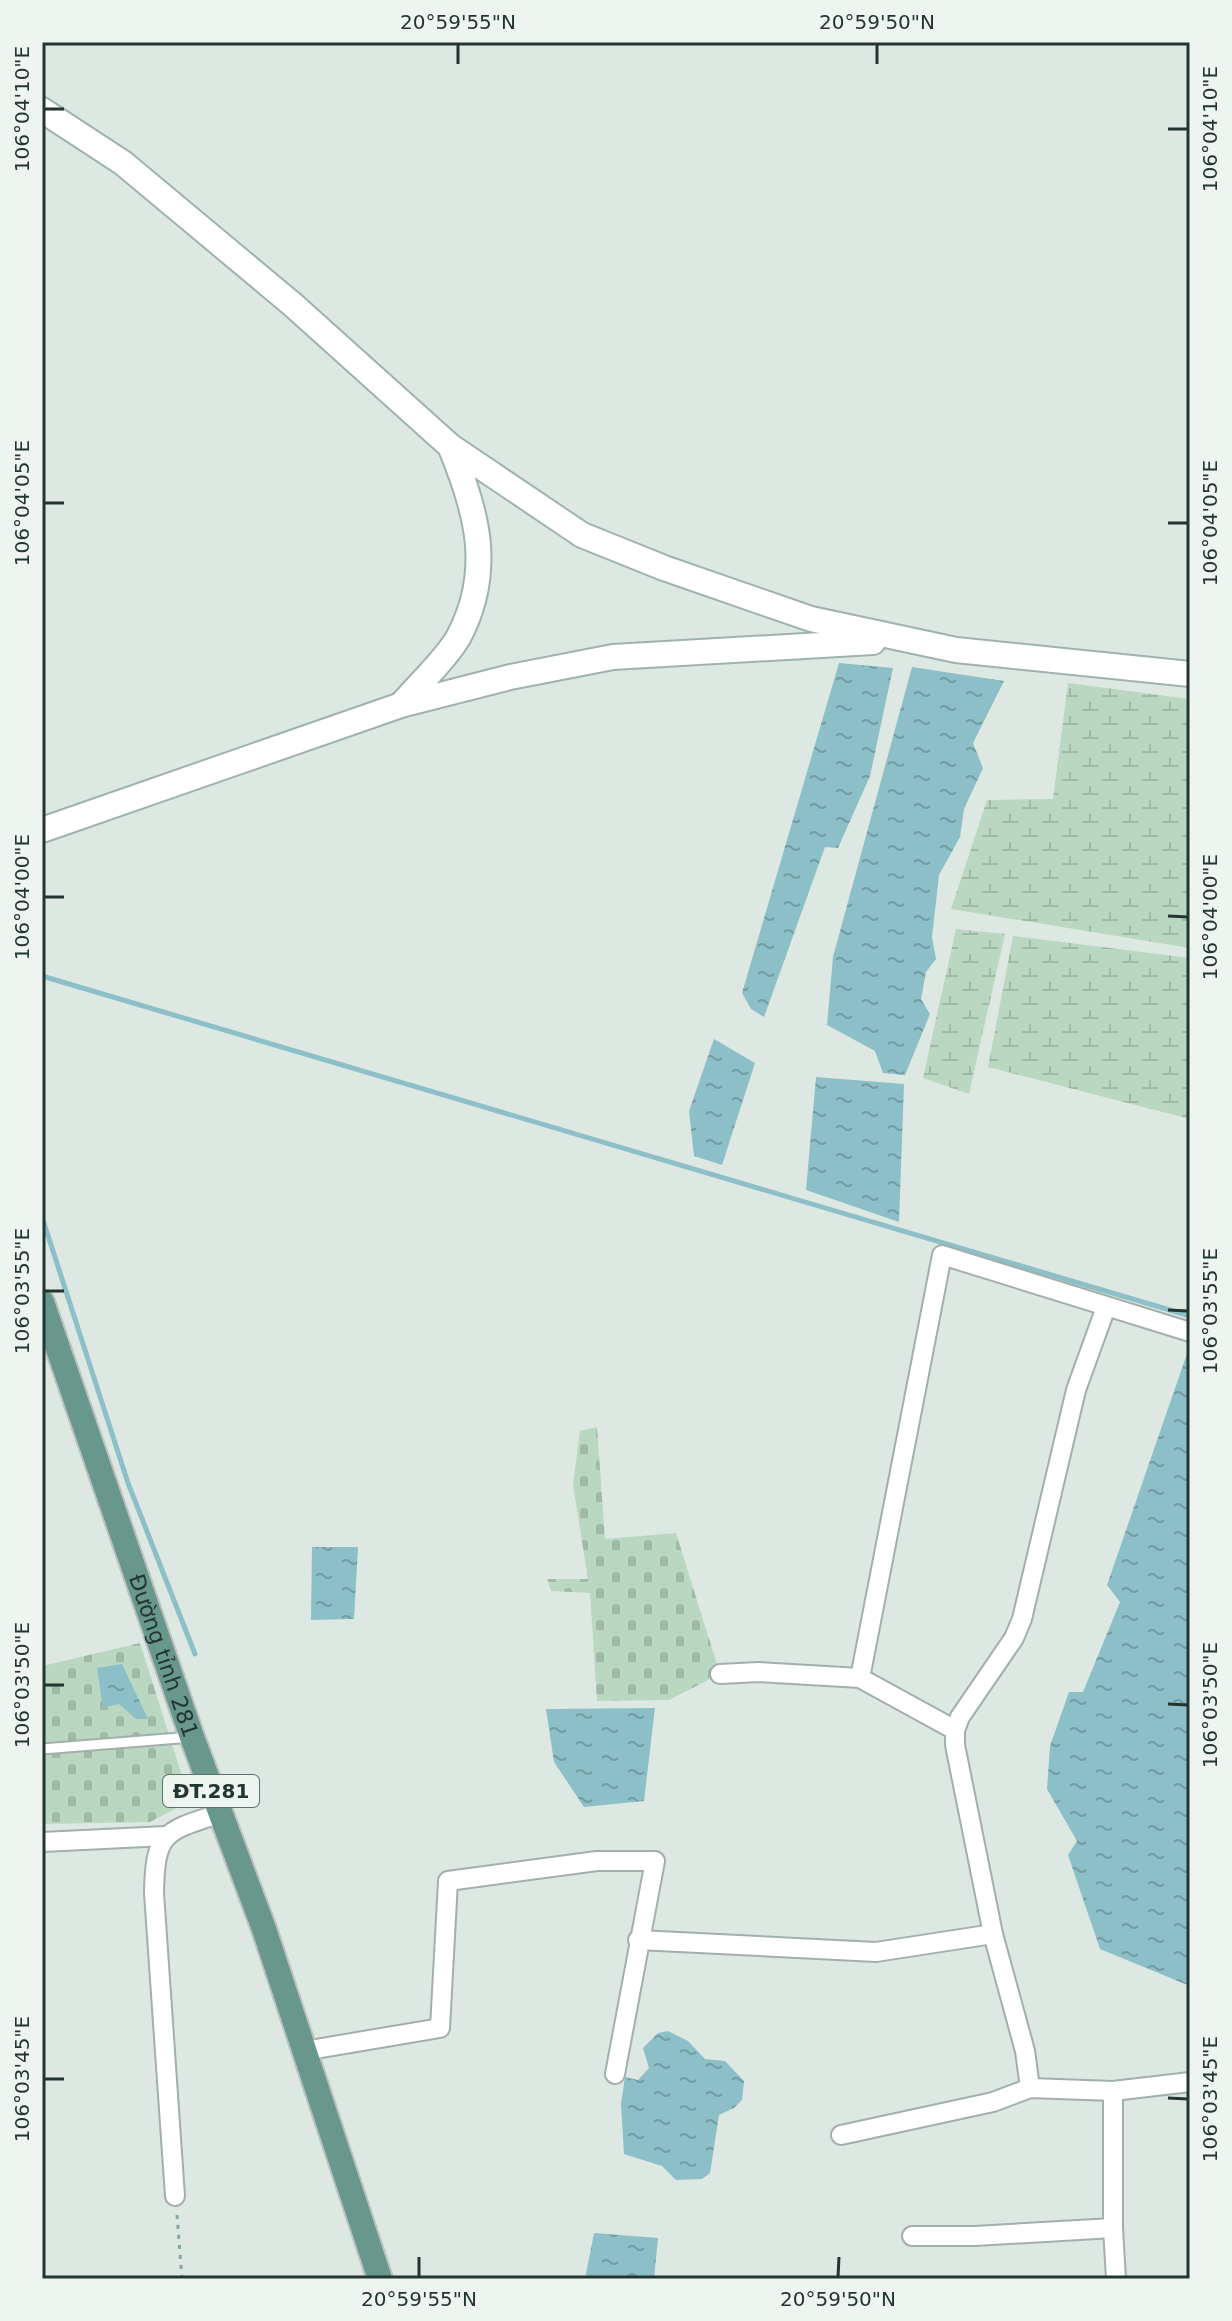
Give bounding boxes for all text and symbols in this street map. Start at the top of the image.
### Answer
text: 20°59'55"N [400,10,516,34]
text: 20°59'50"N [819,10,935,34]
text: 106°04'10"E [10,46,34,172]
text: 106°04'10"E [1198,66,1222,192]
text: 106°04'05"E [10,440,34,566]
text: 106°04'05"E [1198,460,1222,586]
text: 106°04'00"E [10,834,34,960]
text: 106°04'00"E [1198,854,1222,980]
text: 106°03'55"E [10,1228,34,1354]
text: 106°03'55"E [1198,1248,1222,1374]
street label: Đường tỉnh 281 [124,1571,203,1741]
text: 106°03'50"E [10,1622,34,1748]
text: 106°03'50"E [1198,1642,1222,1768]
road number: ĐT.281 [163,1775,259,1807]
text: 106°03'45"E [10,2016,34,2142]
text: 106°03'45"E [1198,2036,1222,2162]
text: 20°59'55"N [361,2287,477,2311]
text: 20°59'50"N [780,2287,896,2311]

